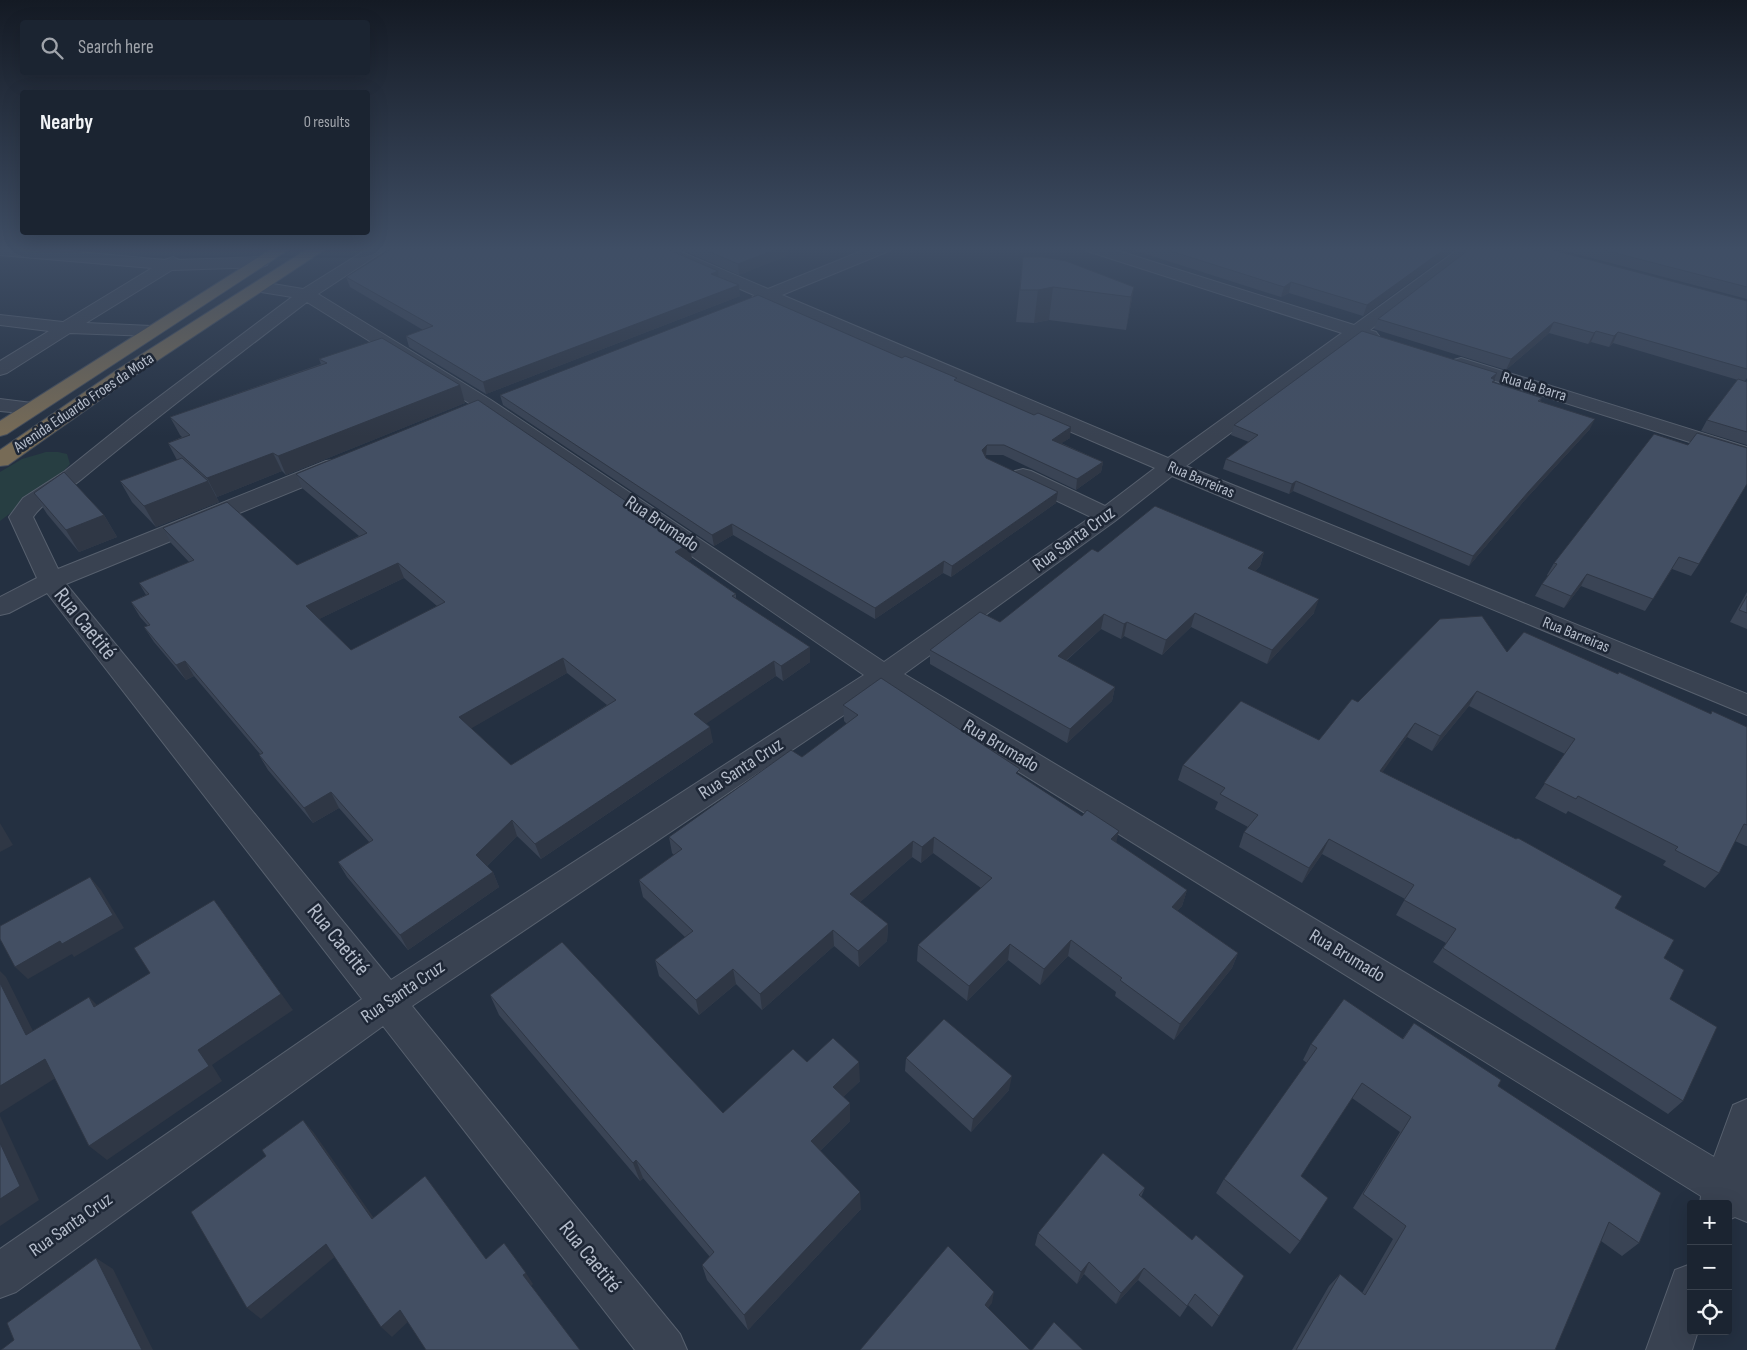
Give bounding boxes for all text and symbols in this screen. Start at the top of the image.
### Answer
search box [20,20,370,75]
icon: search [38,34,66,62]
text: Search here [78,36,154,59]
text: Nearby [40,110,93,135]
text: 0 results [304,113,350,132]
street label: Avenida Eduardo Froes da Mota [10,349,158,458]
street label: Rua da Barra [1499,368,1569,406]
street label: Rua Barreiras [1165,457,1237,503]
street label: Rua Brumado [621,491,703,557]
street label: Rua Santa Cruz [1028,501,1120,577]
street label: Rua Caetité [48,582,122,666]
street label: Rua Barreiras [1540,613,1613,657]
street label: Rua Brumado [959,714,1043,778]
street label: Rua Santa Cruz [694,733,788,805]
street label: Rua Caetité [301,898,375,982]
street label: Rua Brumado [1305,924,1389,988]
street label: Rua Santa Cruz [357,955,449,1028]
street label: Rua Santa Cruz [25,1188,117,1262]
map controls [1687,1200,1732,1335]
button: + [1687,1200,1732,1245]
street label: Rua Caetité [553,1215,627,1299]
button: − [1687,1245,1732,1290]
button: locate [1687,1290,1732,1335]

